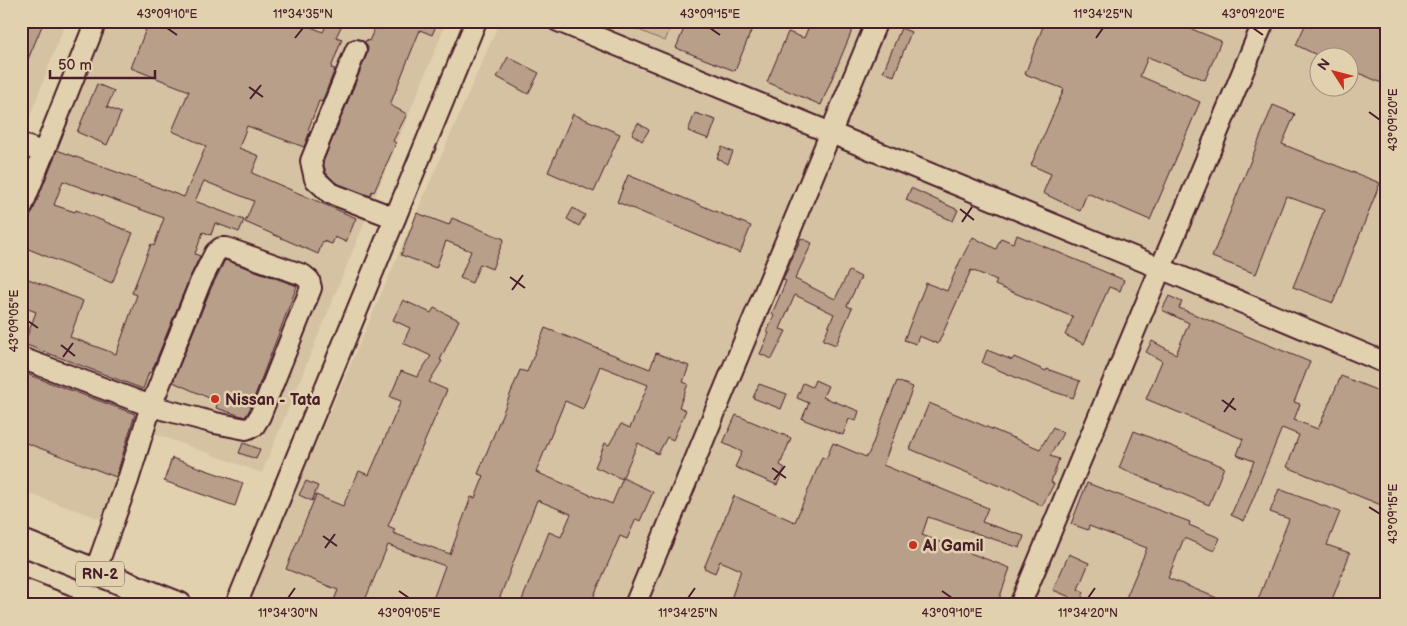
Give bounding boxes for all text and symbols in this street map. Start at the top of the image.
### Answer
text: 43°09'10"E [137,7,197,22]
text: 11°34'35"N [273,7,333,22]
text: 43°09'15"E [680,7,740,22]
text: 11°34'25"N [1073,7,1133,22]
text: 43°09'20"E [1221,7,1285,22]
scale bar [50,48,155,80]
north arrow [1310,48,1360,98]
text: N [1314,55,1334,74]
text: 50 m [58,56,92,75]
text: 43°09'20"E [1386,88,1401,152]
text: 43°09'05"E [7,289,22,353]
place label: Nissan - Tata [225,391,321,410]
marker: Nissan - Tata [209,393,221,405]
text: 43°09'15"E [1386,484,1401,544]
place label: Al Gamil [922,537,984,556]
marker: Al Gamil [907,539,919,551]
road number: RN-2 [76,562,124,586]
text: 11°34'30"N [258,606,318,621]
text: 43°09'05"E [378,606,441,621]
text: 11°34'25"N [658,606,718,621]
text: 43°09'10"E [922,606,982,621]
text: 11°34'20"N [1058,606,1118,621]

